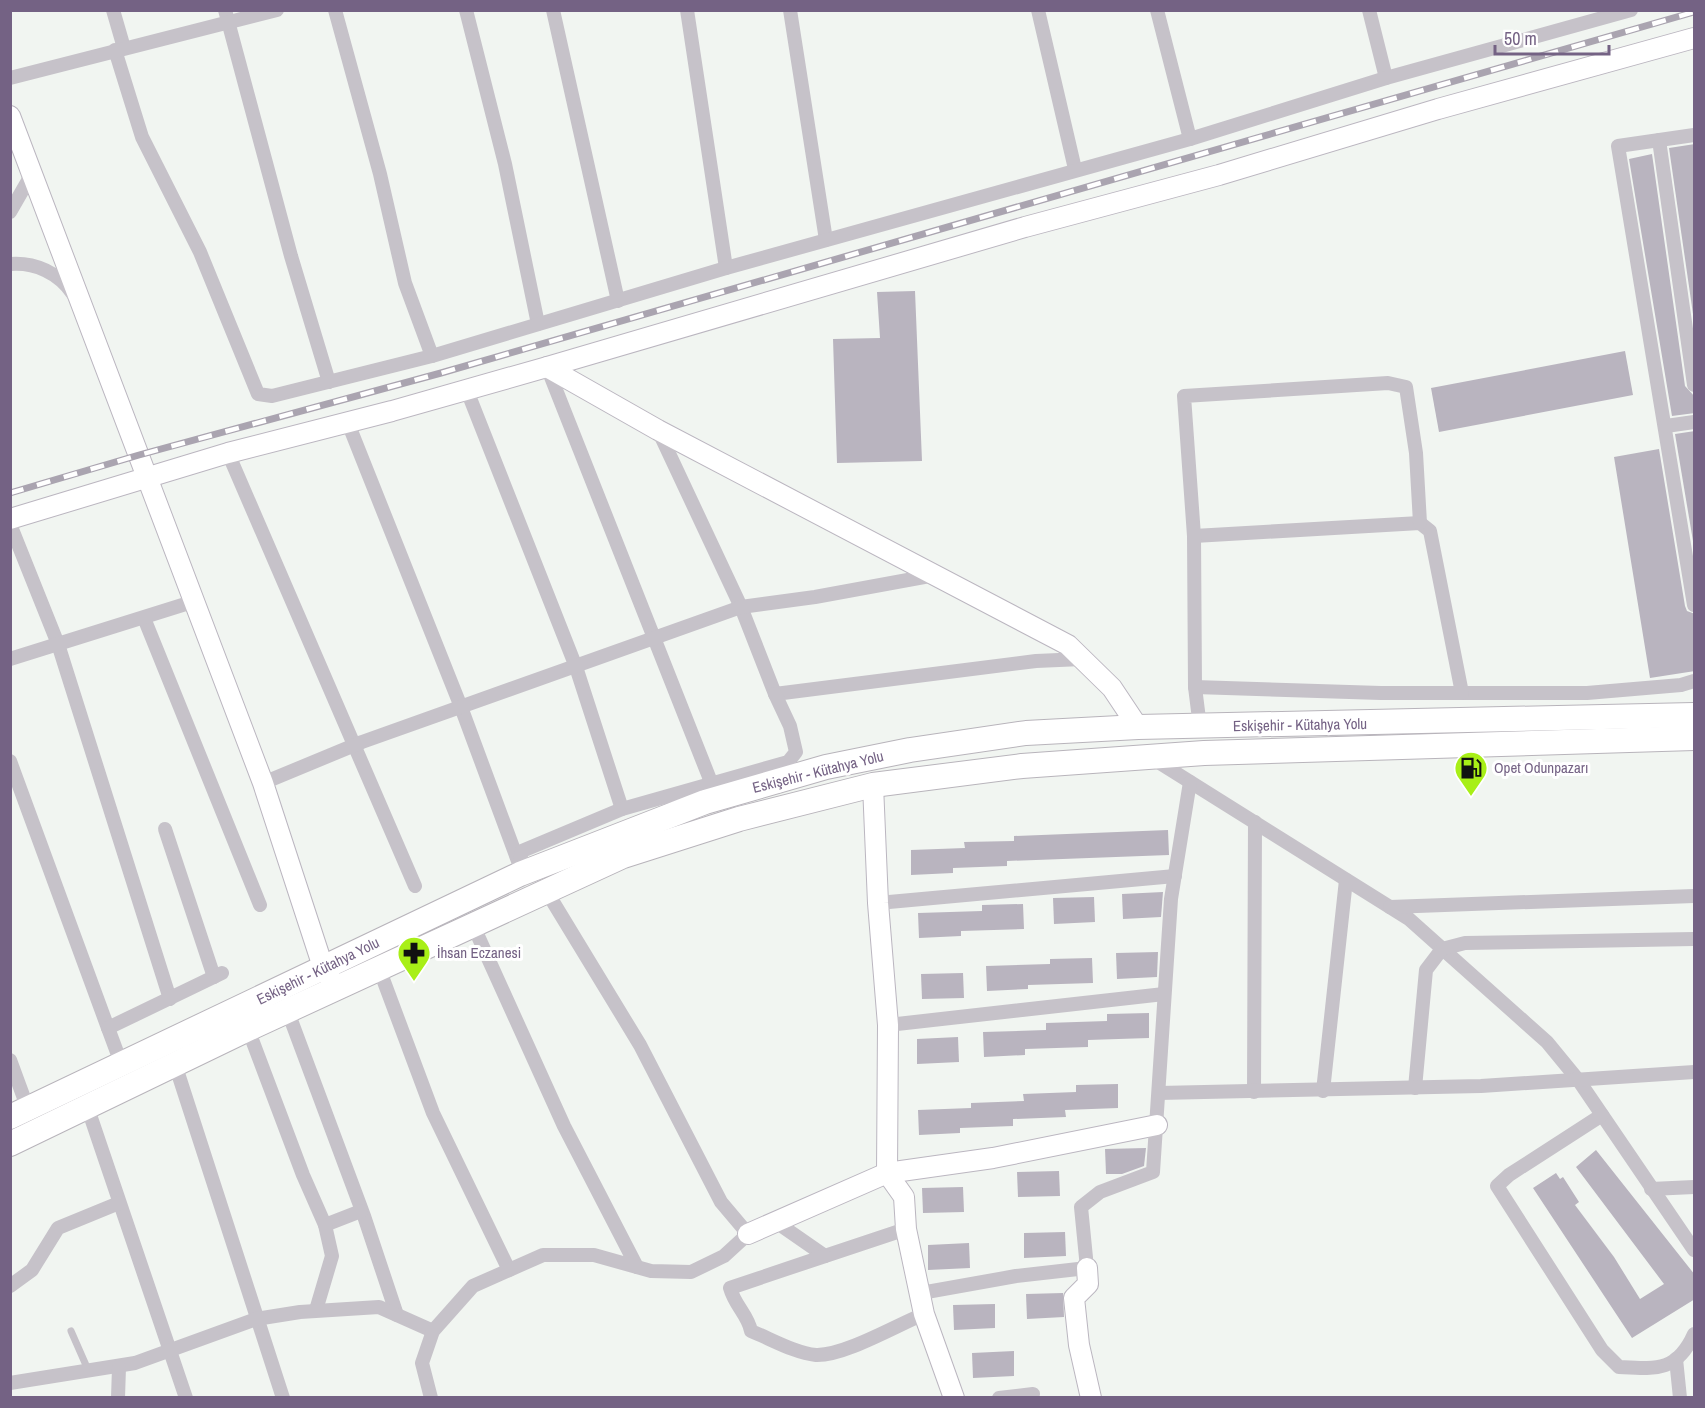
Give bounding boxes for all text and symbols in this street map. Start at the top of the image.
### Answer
scale bar [1495,18,1609,56]
text: 50 m [1504,26,1537,51]
street label: Eskişehir - Kütahya Yolu [1233,713,1367,736]
street label: Eskişehir - Kütahya Yolu [750,745,886,798]
fuel station icon: Opet Odunpazarı [1453,750,1489,797]
place label: Opet Odunpazarı [1494,757,1588,778]
street label: Eskişehir - Kütahya Yolu [253,932,383,1009]
pharmacy icon: İhsan Eczanesi [396,935,432,982]
place label: İhsan Eczanesi [437,942,521,963]

